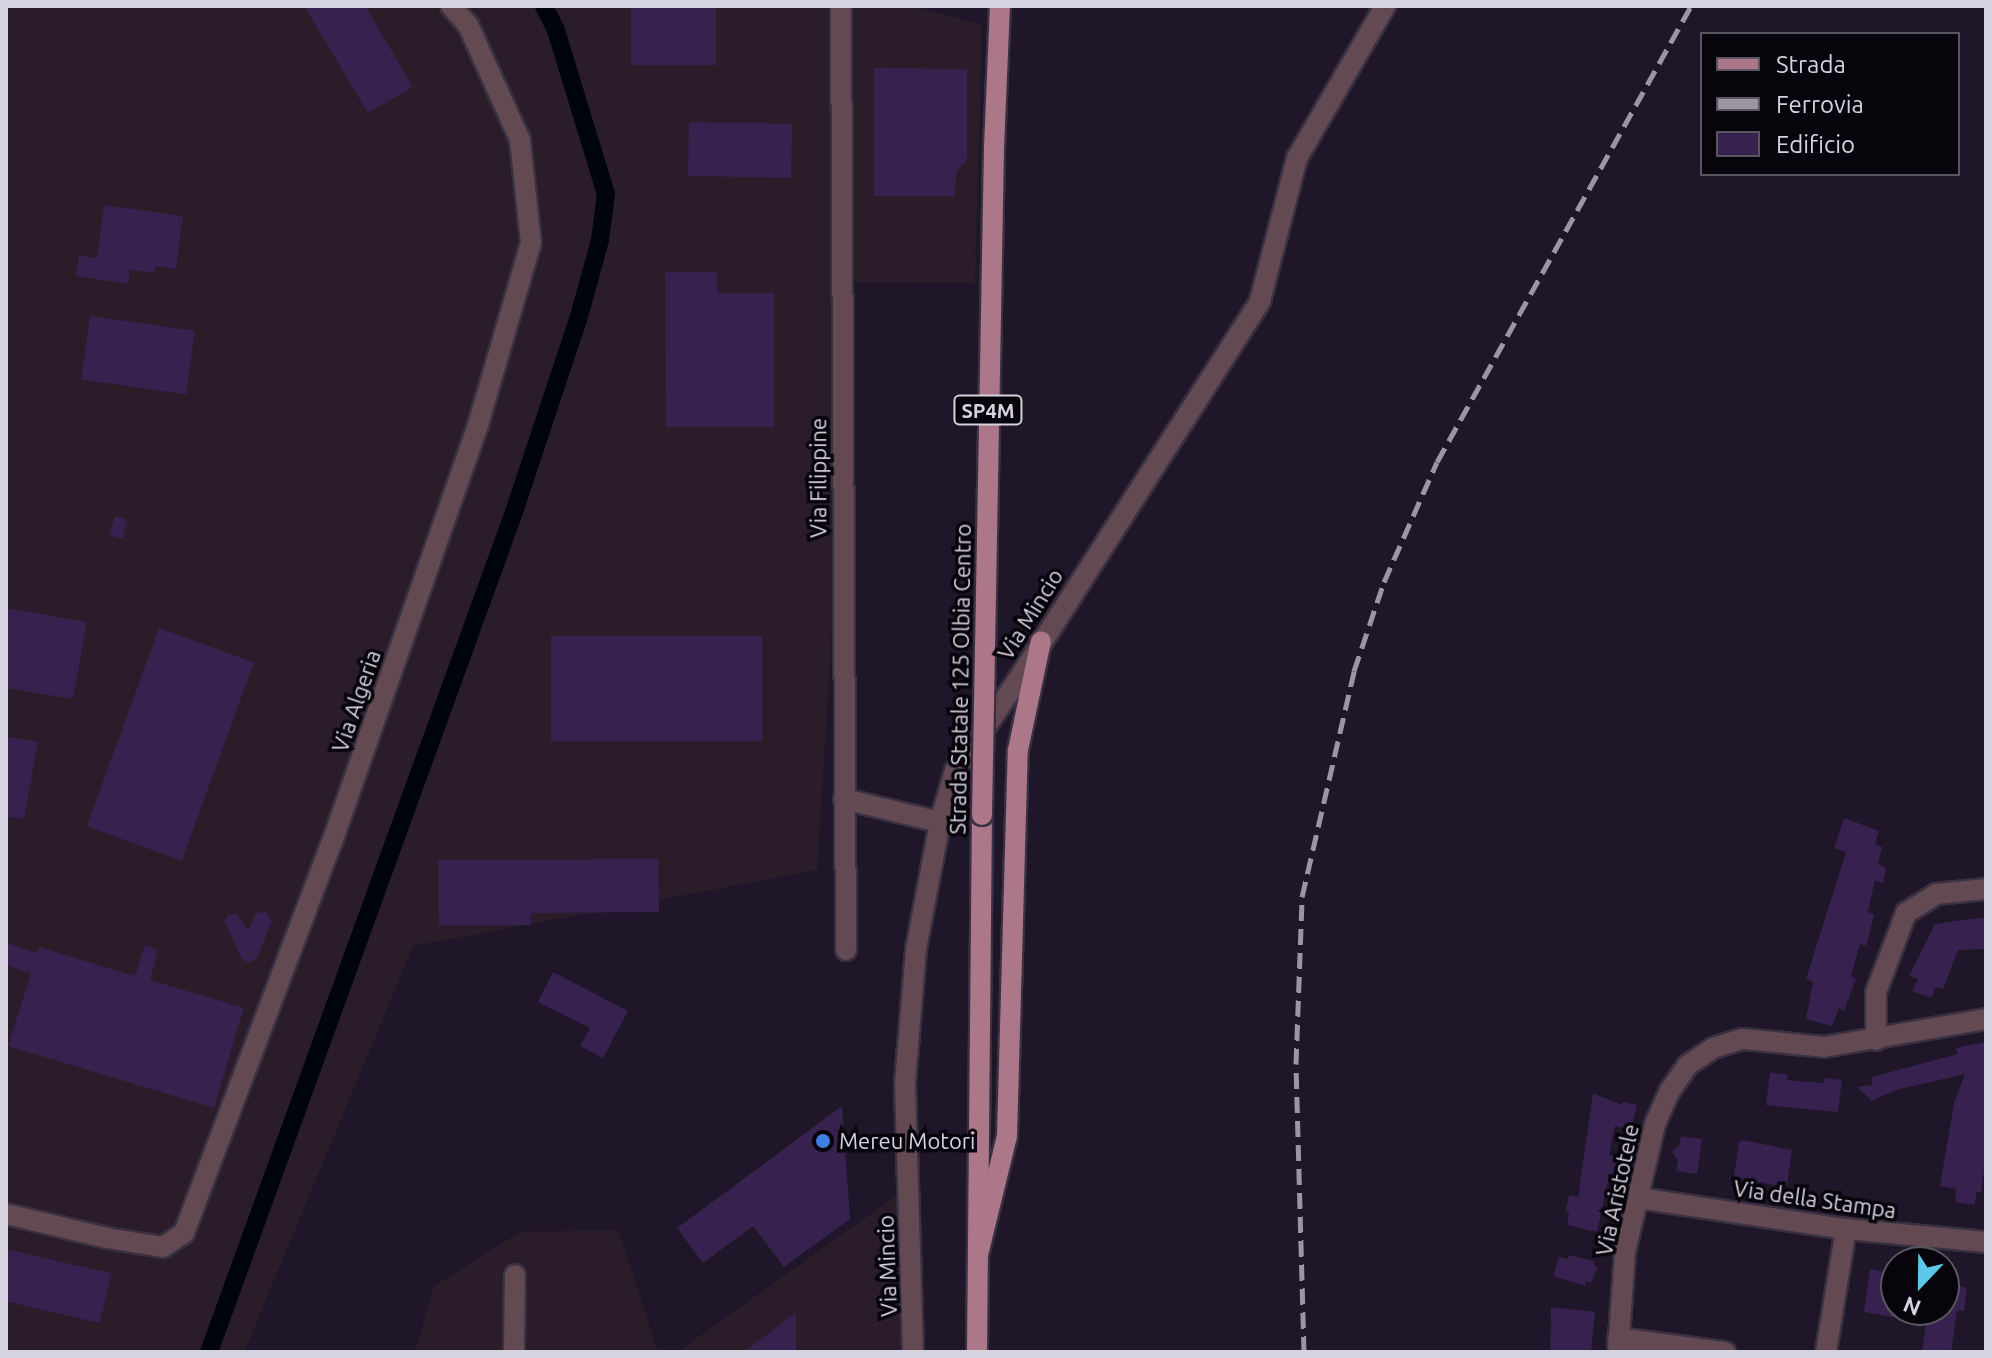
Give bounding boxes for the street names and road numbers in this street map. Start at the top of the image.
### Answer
road number: SP4M [952,394,1024,426]
street label: Via Filippine [805,418,831,538]
street label: Strada Statale 125 Olbia Centro [944,523,976,835]
street label: Via Mincio [992,564,1068,664]
street label: Via Algeria [326,646,386,756]
street label: Via Aristotele [1590,1122,1644,1258]
street label: Via della Stampa [1732,1175,1898,1223]
street label: Via Mincio [872,1215,902,1317]

